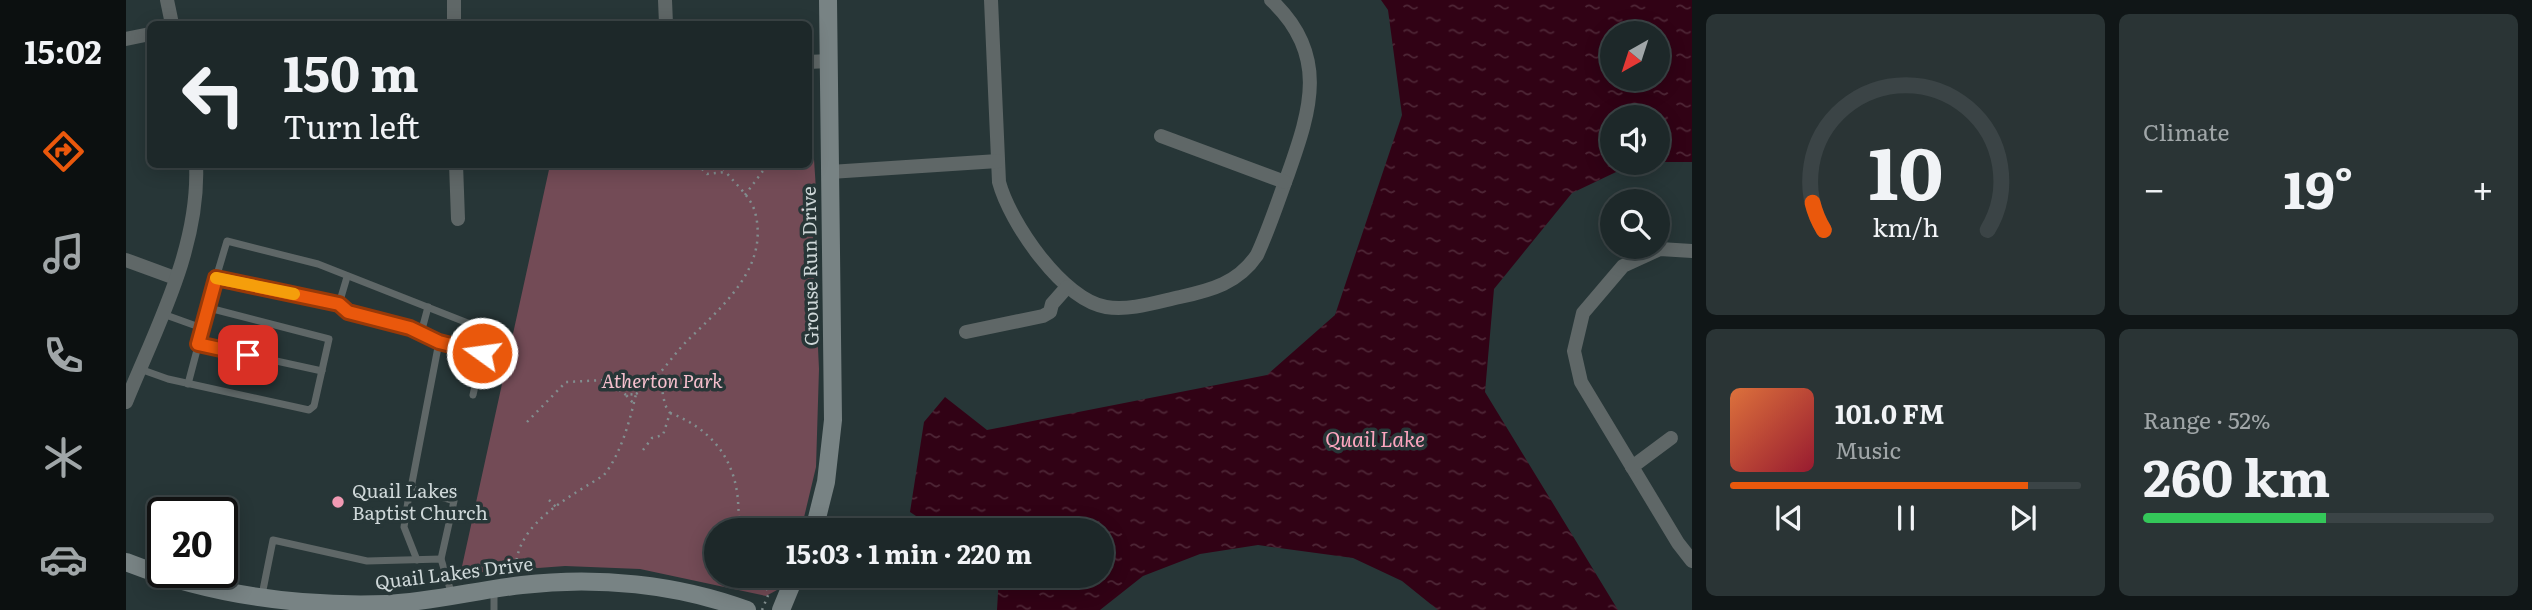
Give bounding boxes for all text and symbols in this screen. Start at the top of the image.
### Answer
north arrow [1600,21,1670,91]
map controls [1600,21,1670,259]
text: 15:02 [24,26,102,74]
text: 150 m [283,34,419,107]
icon: left [168,49,259,140]
text: Turn left [283,101,420,149]
button: sound [1600,105,1670,175]
text: Climate [2143,114,2229,148]
text: 10 [1868,115,1943,223]
icon: directions [39,127,88,176]
text: 19° [2284,148,2353,225]
text: − [2143,158,2165,215]
text: + [2472,158,2494,215]
street label: Grouse Run Drive [794,186,824,346]
button: search [1600,189,1670,259]
text: km/h [1872,208,1939,245]
icon: music [39,229,88,278]
position arrow [445,316,519,390]
pin [218,325,278,385]
icon: phone [39,331,88,380]
icon: arrive [229,336,267,374]
park label: Atherton Park [601,366,723,394]
text: 101.0 FM [1835,393,1944,432]
text: Range · 52% [2143,402,2271,436]
water label: Quail Lake [1325,422,1425,453]
text: Music [1835,432,1901,466]
icon: climate [39,433,88,482]
text: 260 km [2143,436,2330,513]
place label: Quail Lakes Baptist Church [352,476,488,526]
marker: Quail Lakes Baptist Church [330,494,346,510]
speed limit sign: 20 [147,497,238,588]
icon: previous [1770,499,1808,537]
icon: pause [1887,499,1925,537]
icon: next [2004,499,2042,537]
text: 15:03 · 1 min · 220 m [786,533,1032,572]
icon: car [39,535,88,584]
street label: Quail Lakes Drive [373,548,535,596]

